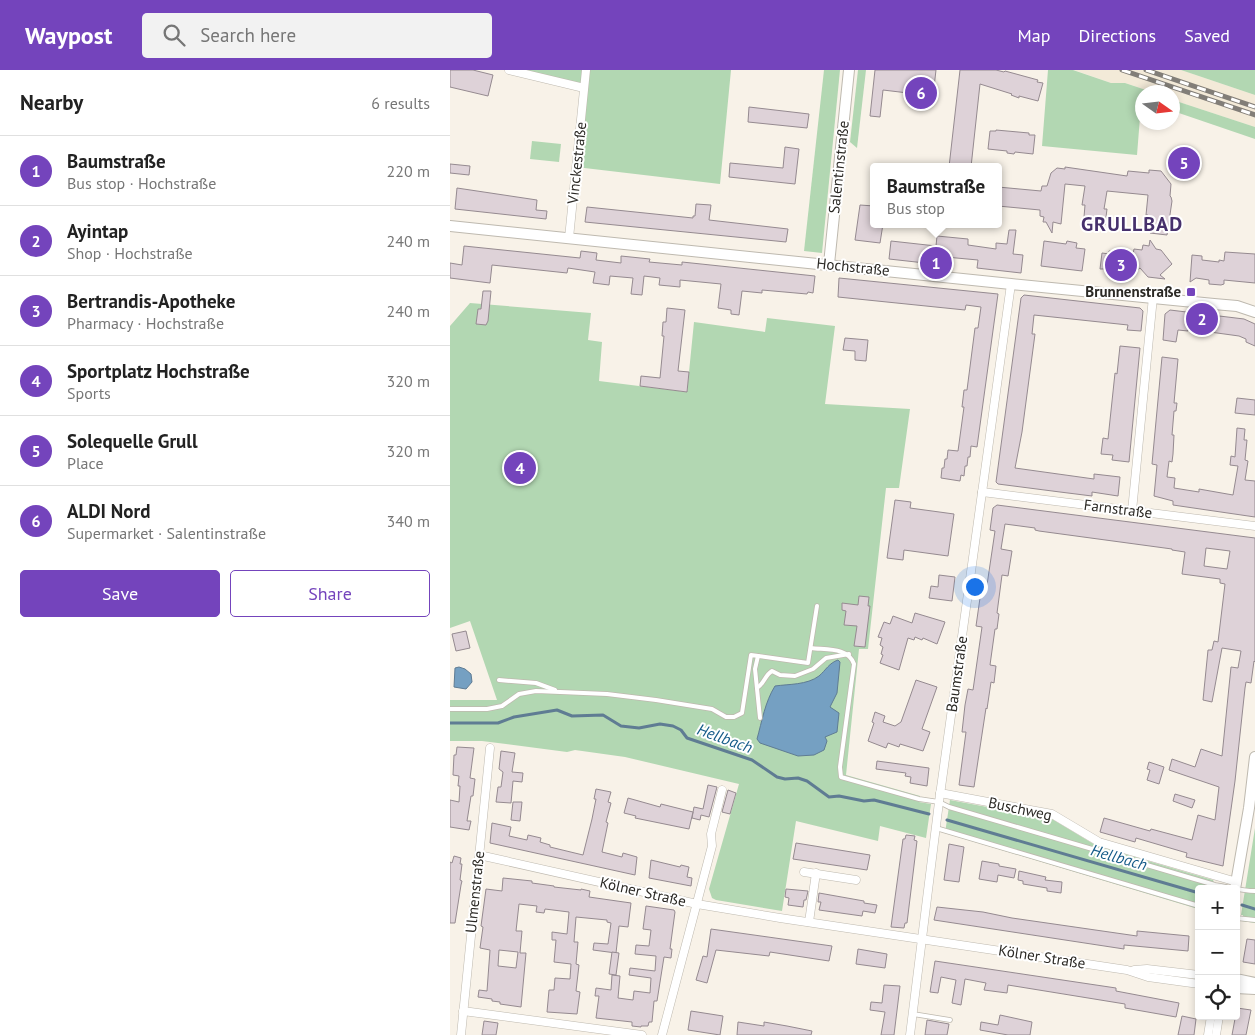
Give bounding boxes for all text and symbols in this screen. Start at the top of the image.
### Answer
search box [142,13,492,58]
text: Waypost [25,20,112,51]
icon: search [160,21,188,49]
text: Search here [200,23,296,47]
text: Map [1018,24,1050,47]
text: Directions [1078,24,1156,47]
text: Saved [1184,24,1230,47]
pin: 6 [905,74,937,112]
north arrow [1135,85,1180,130]
text: Nearby [20,89,83,116]
text: 6 results [371,93,430,113]
street label: Salentinstraße [824,120,853,214]
street label: Vinckestraße [563,121,590,206]
pin: 5 [1168,144,1200,182]
text: Baumstraße [67,149,166,173]
text: 1 [31,161,41,181]
text: 220 m [387,161,430,181]
popup [870,163,1002,228]
text: Bus stop · Hochstraße [67,173,216,193]
text: Baumstraße [887,174,985,198]
text: Bus stop [887,198,945,218]
district label: GRULLBAD [1081,211,1183,237]
text: Ayintap [67,219,128,243]
text: 2 [31,231,41,251]
text: 240 m [387,231,430,251]
text: Shop · Hochstraße [67,243,193,263]
pin: 1 [920,244,952,282]
pin: 3 [1105,246,1137,284]
street label: Hochstraße [815,253,891,280]
place label: Brunnenstraße [1085,282,1181,301]
marker: Brunnenstraße [1185,286,1197,298]
text: Bertrandis-Apotheke [67,289,235,313]
pin: 2 [1186,300,1218,338]
text: 3 [31,301,41,321]
text: 240 m [387,301,430,321]
text: Pharmacy · Hochstraße [67,313,224,333]
text: Sportplatz Hochstraße [67,359,250,383]
text: 4 [31,371,41,391]
text: 320 m [387,371,430,391]
text: Sports [67,383,111,403]
text: Solequelle Grull [67,429,198,453]
text: 5 [31,441,41,461]
text: 320 m [387,441,430,461]
pin: 4 [504,449,536,487]
text: Place [67,453,104,473]
street label: Farnstraße [1083,495,1153,522]
text: ALDI Nord [67,499,150,523]
text: 6 [31,511,41,531]
text: 340 m [387,511,430,531]
text: Supermarket · Salentinstraße [67,523,266,543]
button: Save [20,570,220,617]
button: Share [230,570,430,617]
your location [962,574,988,600]
street label: Baumstraße [942,635,971,713]
water label: Hellbach [695,719,755,757]
street label: Buschweg [987,793,1054,825]
water label: Hellbach [1089,839,1149,875]
street label: Ulmenstraße [461,850,488,934]
street label: Kölner Straße [598,872,688,911]
map controls [1195,885,1240,1020]
button: + [1195,885,1240,930]
button: − [1195,930,1240,975]
street label: Kölner Straße [997,940,1087,973]
button: locate [1195,975,1240,1020]

